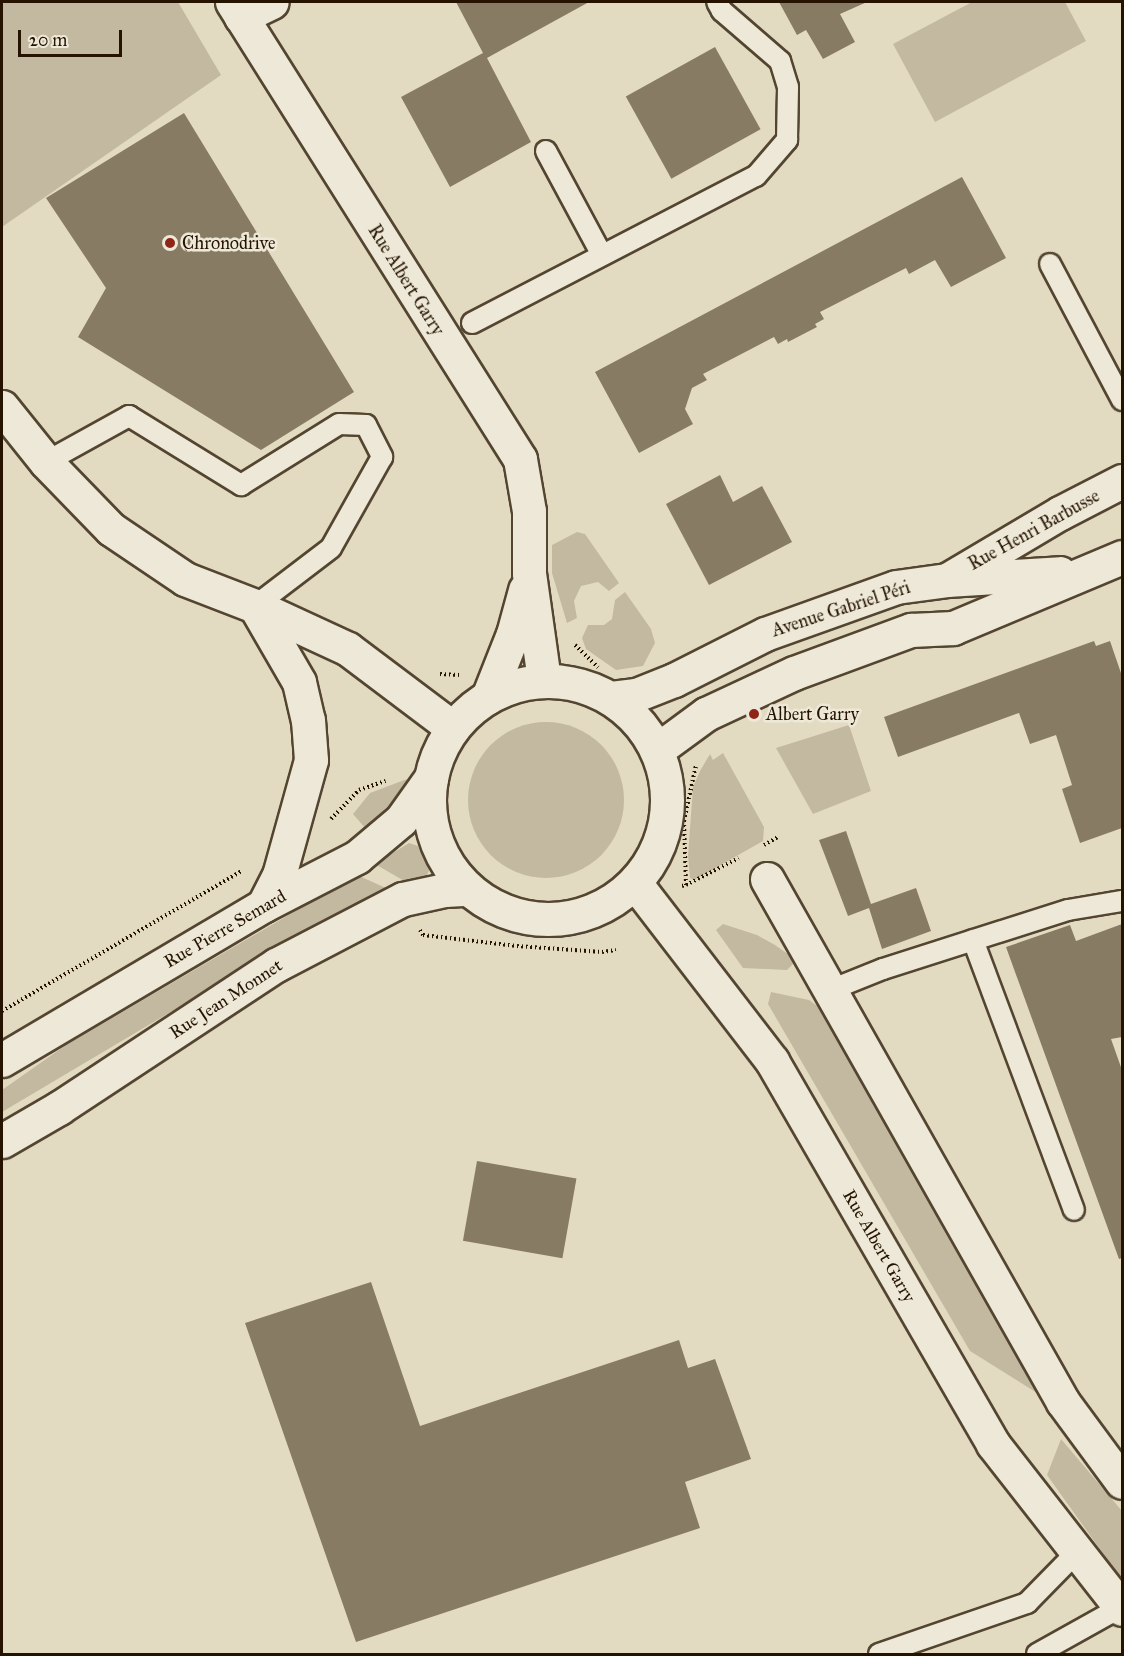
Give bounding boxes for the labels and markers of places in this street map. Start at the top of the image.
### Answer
place label: Chronodrive [182,232,276,254]
marker: Chronodrive [163,236,177,250]
place label: Albert Garry [766,703,859,725]
marker: Albert Garry [747,707,761,721]

